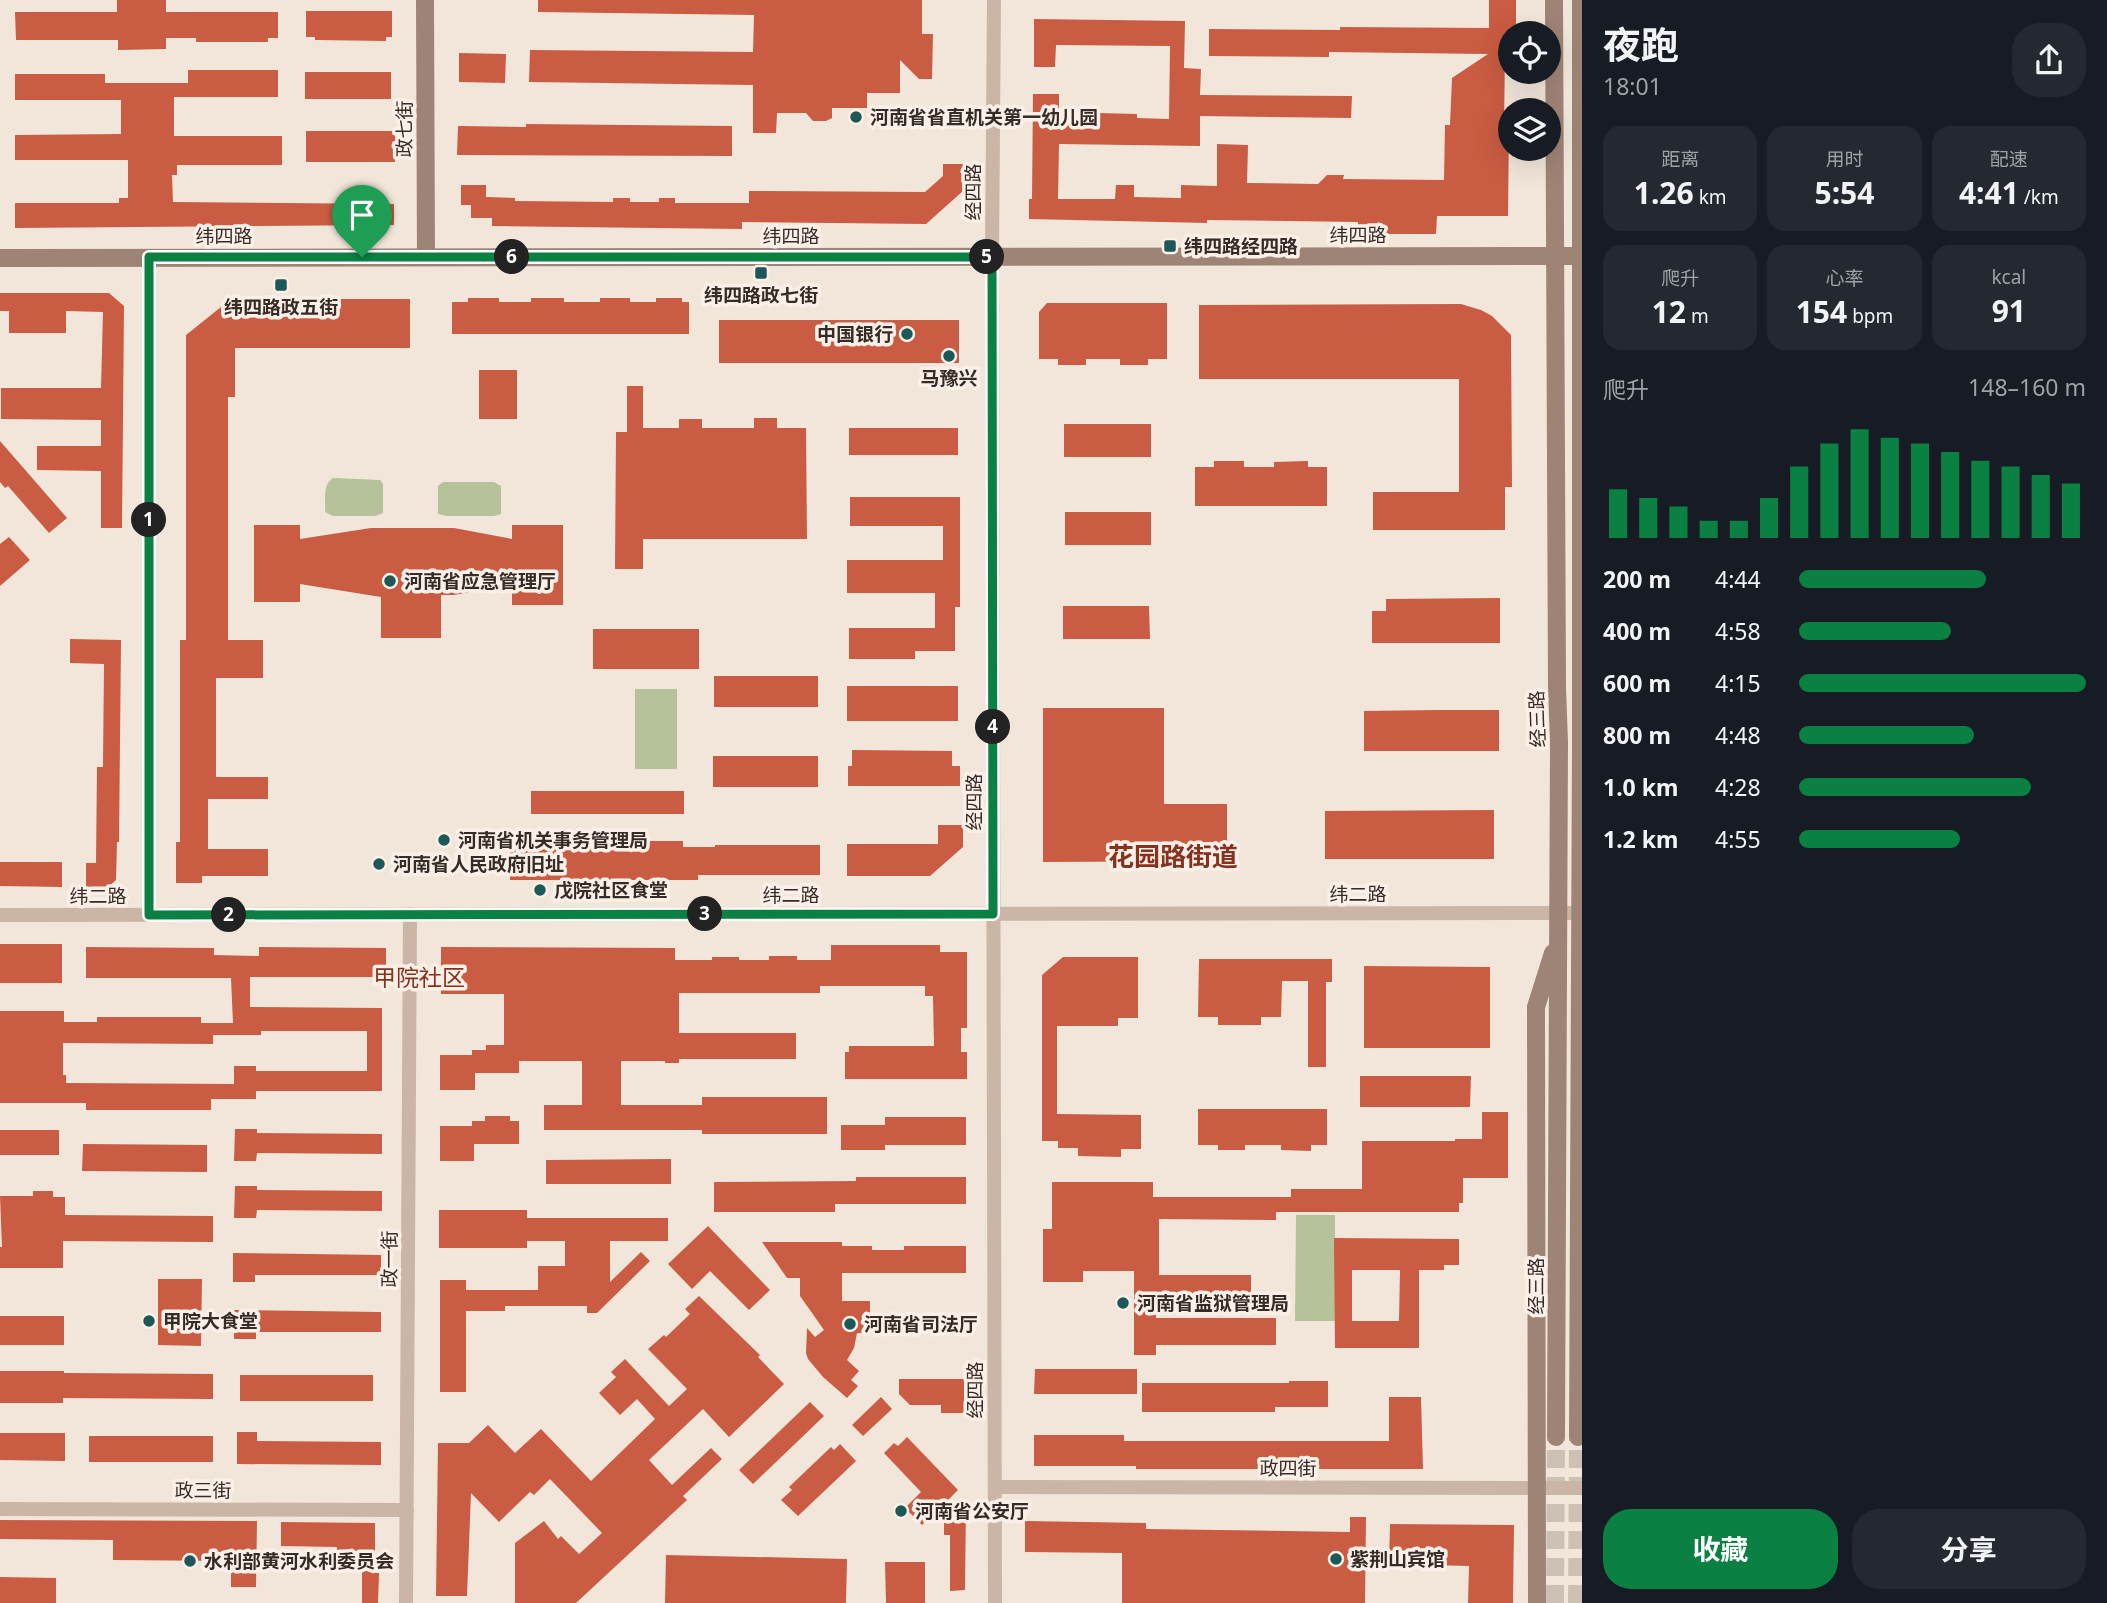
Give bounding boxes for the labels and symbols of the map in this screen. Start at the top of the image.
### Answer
street label: 政七街 [391,100,417,158]
place label: 河南省省直机关第一幼儿园 [870,104,1098,130]
marker: 河南省省直机关第一幼儿园 [848,109,864,125]
street label: 经四路 [960,163,986,221]
pin [332,185,392,257]
street label: 纬四路 [1329,222,1387,248]
street label: 纬四路 [195,223,253,249]
street label: 纬四路 [762,223,820,249]
place label: 纬四路经四路 [1184,233,1298,259]
marker: 纬四路经四路 [1162,238,1178,254]
pin: 6 [494,240,530,274]
pin: 5 [970,240,1004,274]
marker: 纬四路政七街 [753,265,769,281]
marker: 纬四路政五街 [273,277,289,293]
place label: 纬四路政七街 [704,282,818,308]
place label: 纬四路政五街 [224,294,338,320]
place label: 中国银行 [817,321,893,347]
marker: 中国银行 [899,326,915,342]
marker: 马豫兴 [941,348,957,364]
place label: 马豫兴 [920,365,978,391]
pin: 1 [132,503,166,538]
place label: 河南省应急管理厅 [404,568,556,594]
marker: 河南省应急管理厅 [382,573,398,589]
street label: 经三路 [1523,690,1551,748]
pin: 4 [976,710,1010,744]
street label: 经四路 [961,773,987,831]
place label: 河南省机关事务管理局 [458,827,648,853]
marker: 河南省机关事务管理局 [436,832,452,848]
district label: 花园路街道 [1108,838,1238,874]
place label: 河南省人民政府旧址 [393,851,564,877]
marker: 河南省人民政府旧址 [371,856,387,872]
place label: 戊院社区食堂 [554,877,668,903]
street label: 纬二路 [1329,881,1387,907]
marker: 戊院社区食堂 [532,882,548,898]
street label: 纬二路 [762,882,820,908]
street label: 纬二路 [69,883,127,909]
pin: 3 [688,897,722,932]
pin: 2 [212,898,246,932]
district label: 甲院社区 [373,961,465,993]
street label: 政一街 [376,1230,402,1288]
street label: 经三路 [1523,1257,1549,1315]
place label: 河南省监狱管理局 [1137,1290,1289,1316]
marker: 河南省监狱管理局 [1115,1295,1131,1311]
place label: 甲院大食堂 [163,1308,258,1334]
place label: 河南省司法厅 [864,1311,978,1337]
marker: 甲院大食堂 [141,1313,157,1329]
marker: 河南省司法厅 [842,1316,858,1332]
street label: 经四路 [962,1361,988,1419]
street label: 政四街 [1259,1455,1317,1481]
street label: 政三街 [174,1477,232,1503]
place label: 河南省公安厅 [915,1498,1029,1524]
marker: 河南省公安厅 [893,1503,909,1519]
place label: 紫荆山宾馆 [1350,1546,1445,1572]
place label: 水利部黄河水利委员会 [204,1548,394,1574]
marker: 紫荆山宾馆 [1328,1551,1344,1567]
marker: 水利部黄河水利委员会 [182,1553,198,1569]

